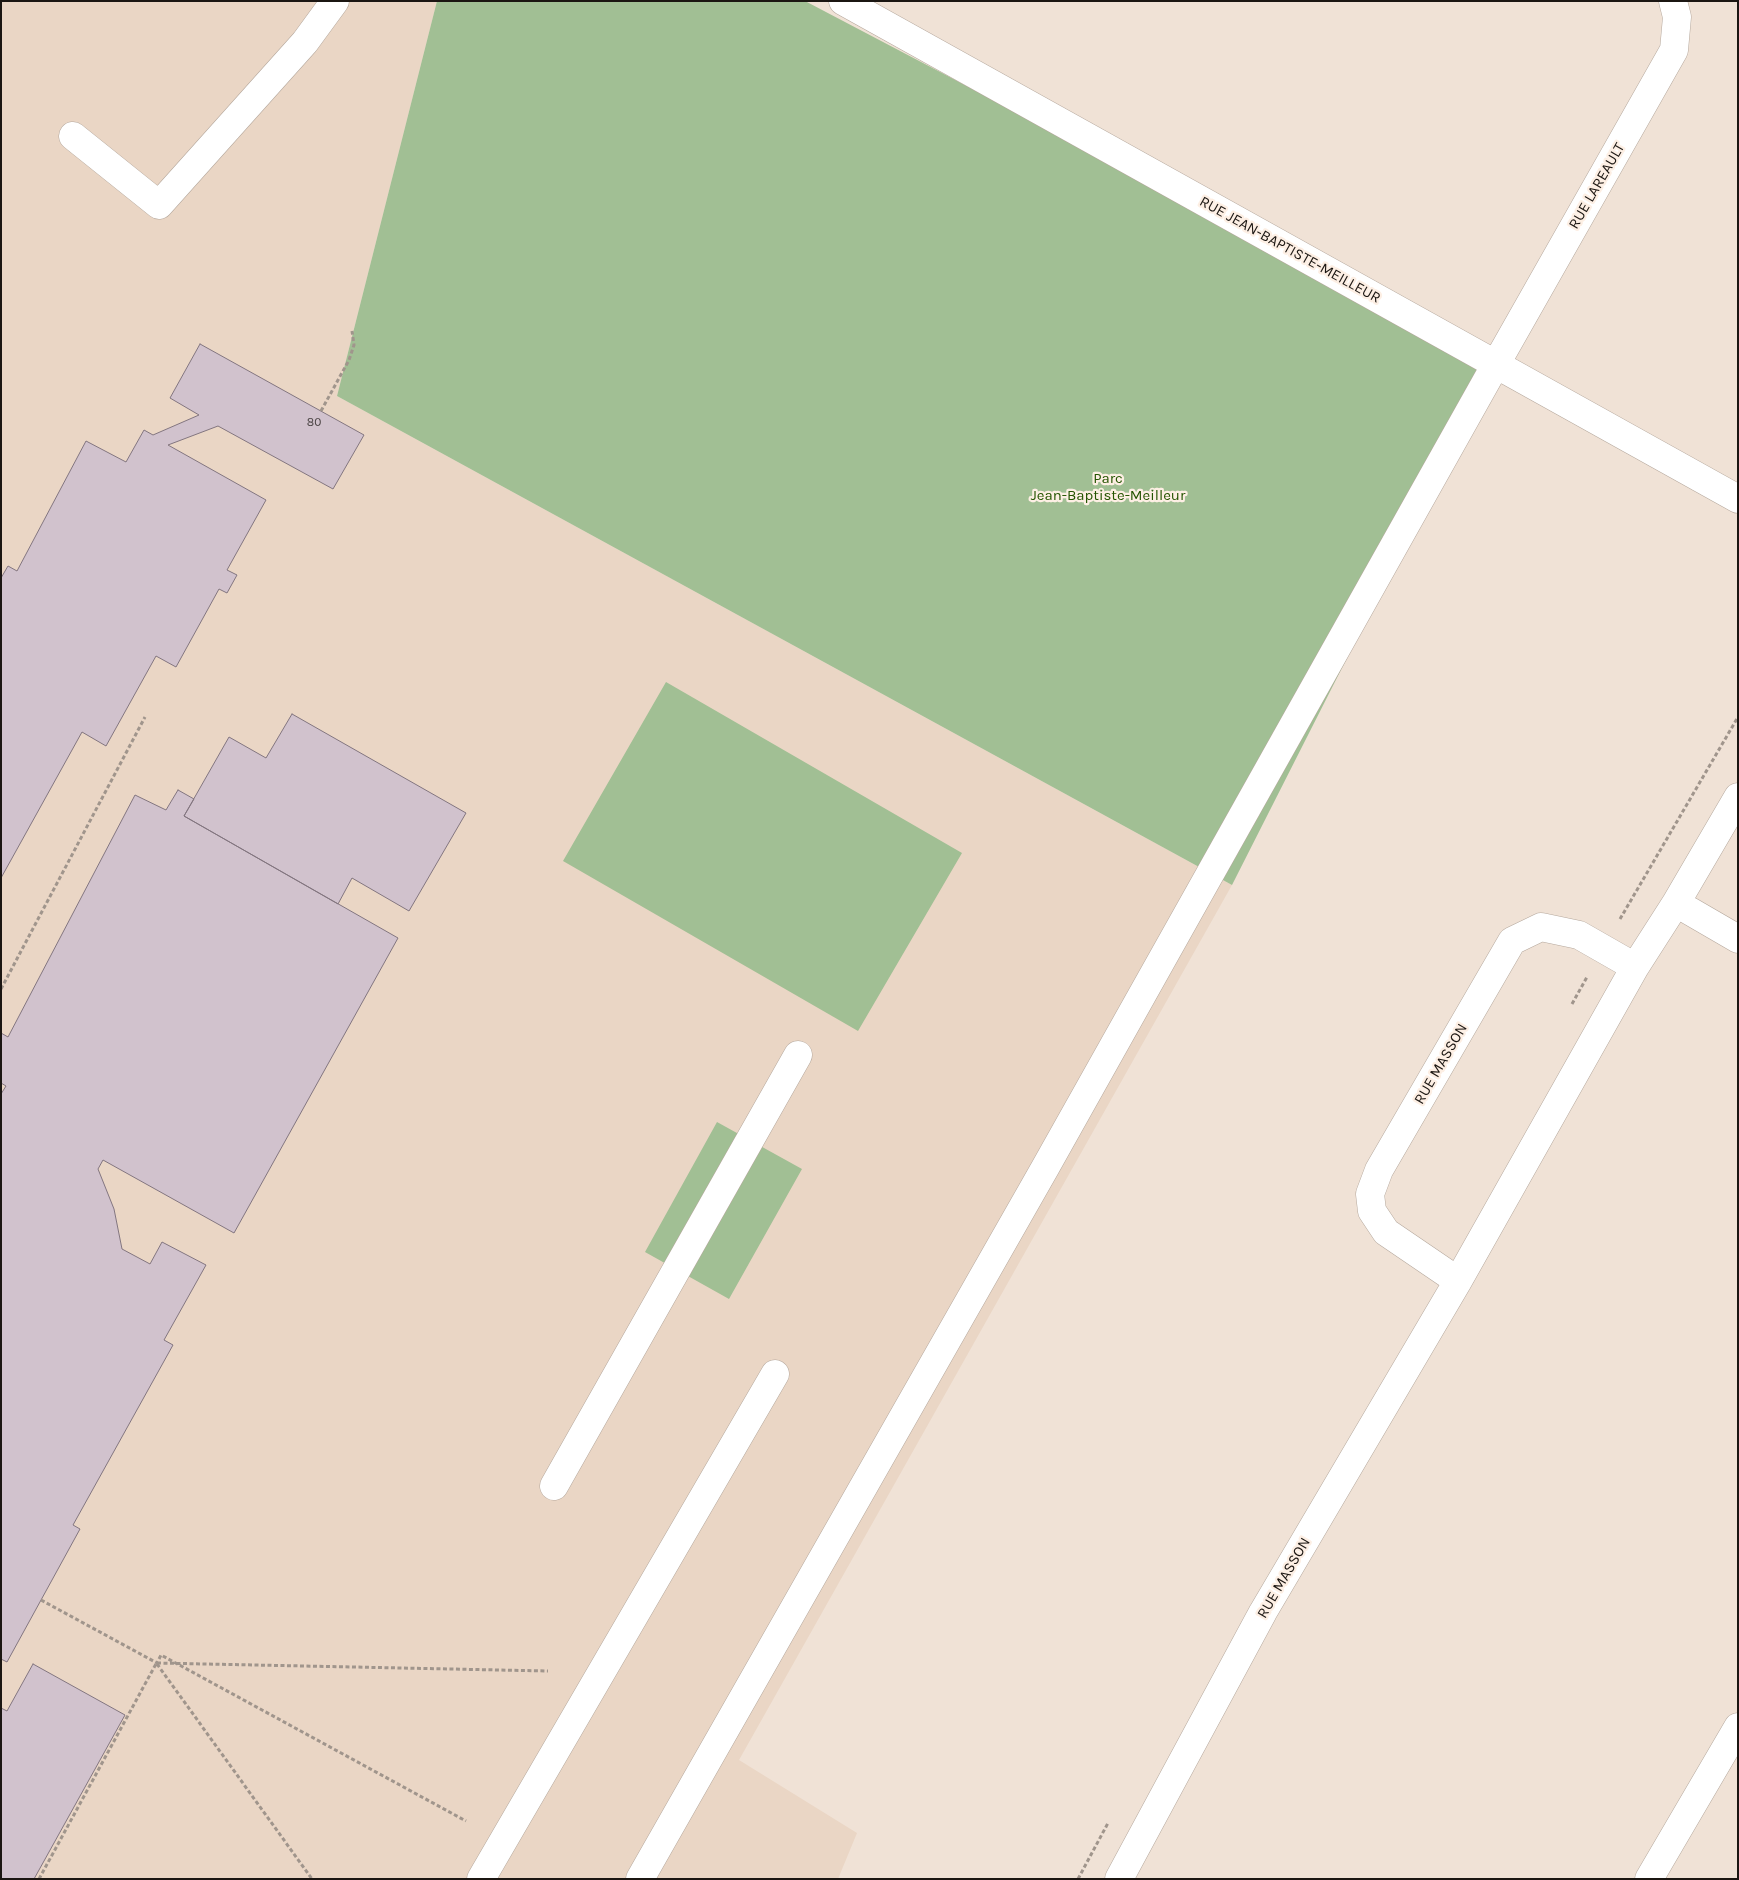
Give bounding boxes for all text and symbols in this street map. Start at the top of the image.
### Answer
street label: RUE LAREAULT [1565,140,1629,232]
street label: RUE JEAN-BAPTISTE-MEILLEUR [1196,193,1384,307]
house number: 80 [307,416,321,430]
park label: Parc Jean-Baptiste-Meilleur [1031,470,1185,505]
street label: RUE MASSON [1411,1020,1471,1108]
street label: RUE MASSON [1254,1534,1314,1622]

